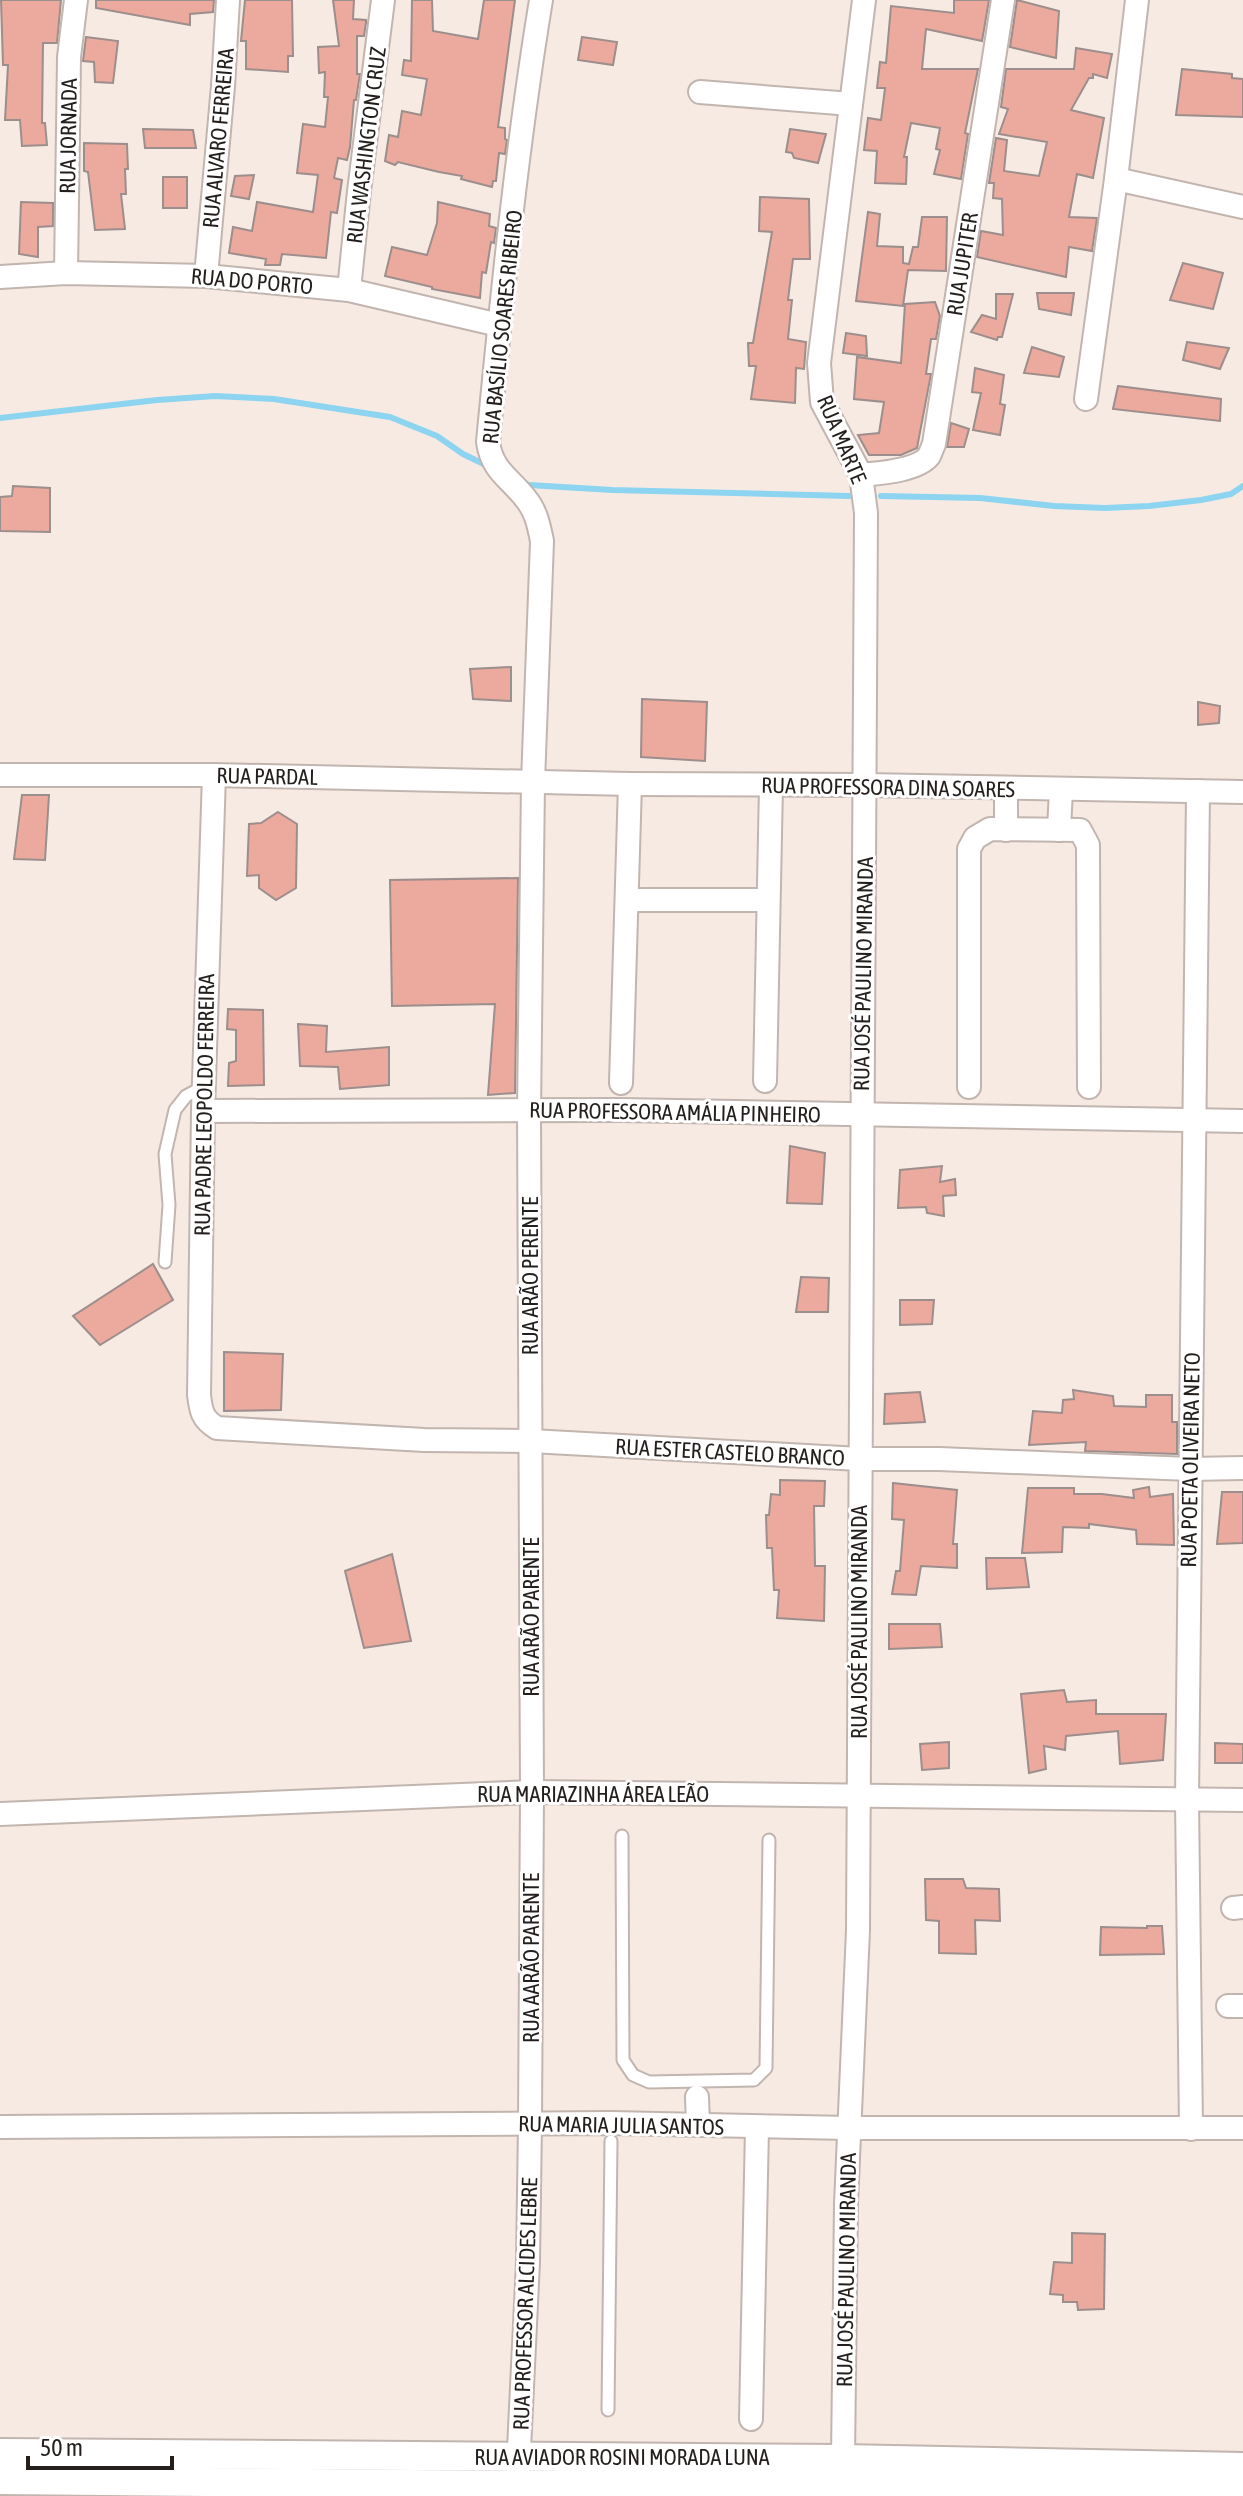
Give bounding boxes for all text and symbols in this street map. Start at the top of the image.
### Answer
street label: RUA WASHINGTON CRUZ [341,45,391,245]
street label: RUA ALVARO FERREIRA [197,47,239,229]
street label: RUA JORNADA [54,78,82,194]
street label: RUA BASÍLIO SOARES RIBEIRO [477,209,527,445]
street label: RUA JUPITER [941,210,983,318]
street label: RUA DO PORTO [190,263,314,299]
street label: RUA MARTE [812,391,872,488]
street label: RUA PARDAL [216,762,318,790]
street label: RUA PROFESSORA DINA SOARES [761,772,1015,802]
street label: RUA JOSÉ PAULINO MIRANDA [848,857,878,1091]
street label: RUA PADRE LEOPOLDO FERREIRA [189,973,219,1236]
street label: RUA PROFESSORA AMÁLIA PINHEIRO [529,1096,821,1128]
street label: RUA ARÃO PERENTE [517,1196,543,1355]
street label: RUA POETA OLIVEIRA NETO [1175,1352,1205,1568]
street label: RUA ESTER CASTELO BRANCO [615,1433,845,1471]
street label: RUA JOSÉ PAULINO MIRANDA [846,1505,872,1739]
street label: RUA ARÃO PARENTE [518,1537,544,1697]
street label: RUA MARIAZINHA ÁREA LEÃO [477,1781,709,1807]
street label: RUA AARÃO PARENTE [518,1872,544,2043]
street label: RUA MARIA JULIA SANTOS [518,2110,724,2140]
street label: RUA JOSÉ PAULINO MIRANDA [831,2153,861,2387]
street label: RUA PROFESSOR ALCIDES LEBRE [508,2177,542,2431]
scale bar [28,2420,172,2470]
text: 50 m [40,2434,83,2461]
street label: RUA AVIADOR ROSINI MORADA LUNA [474,2444,770,2470]

